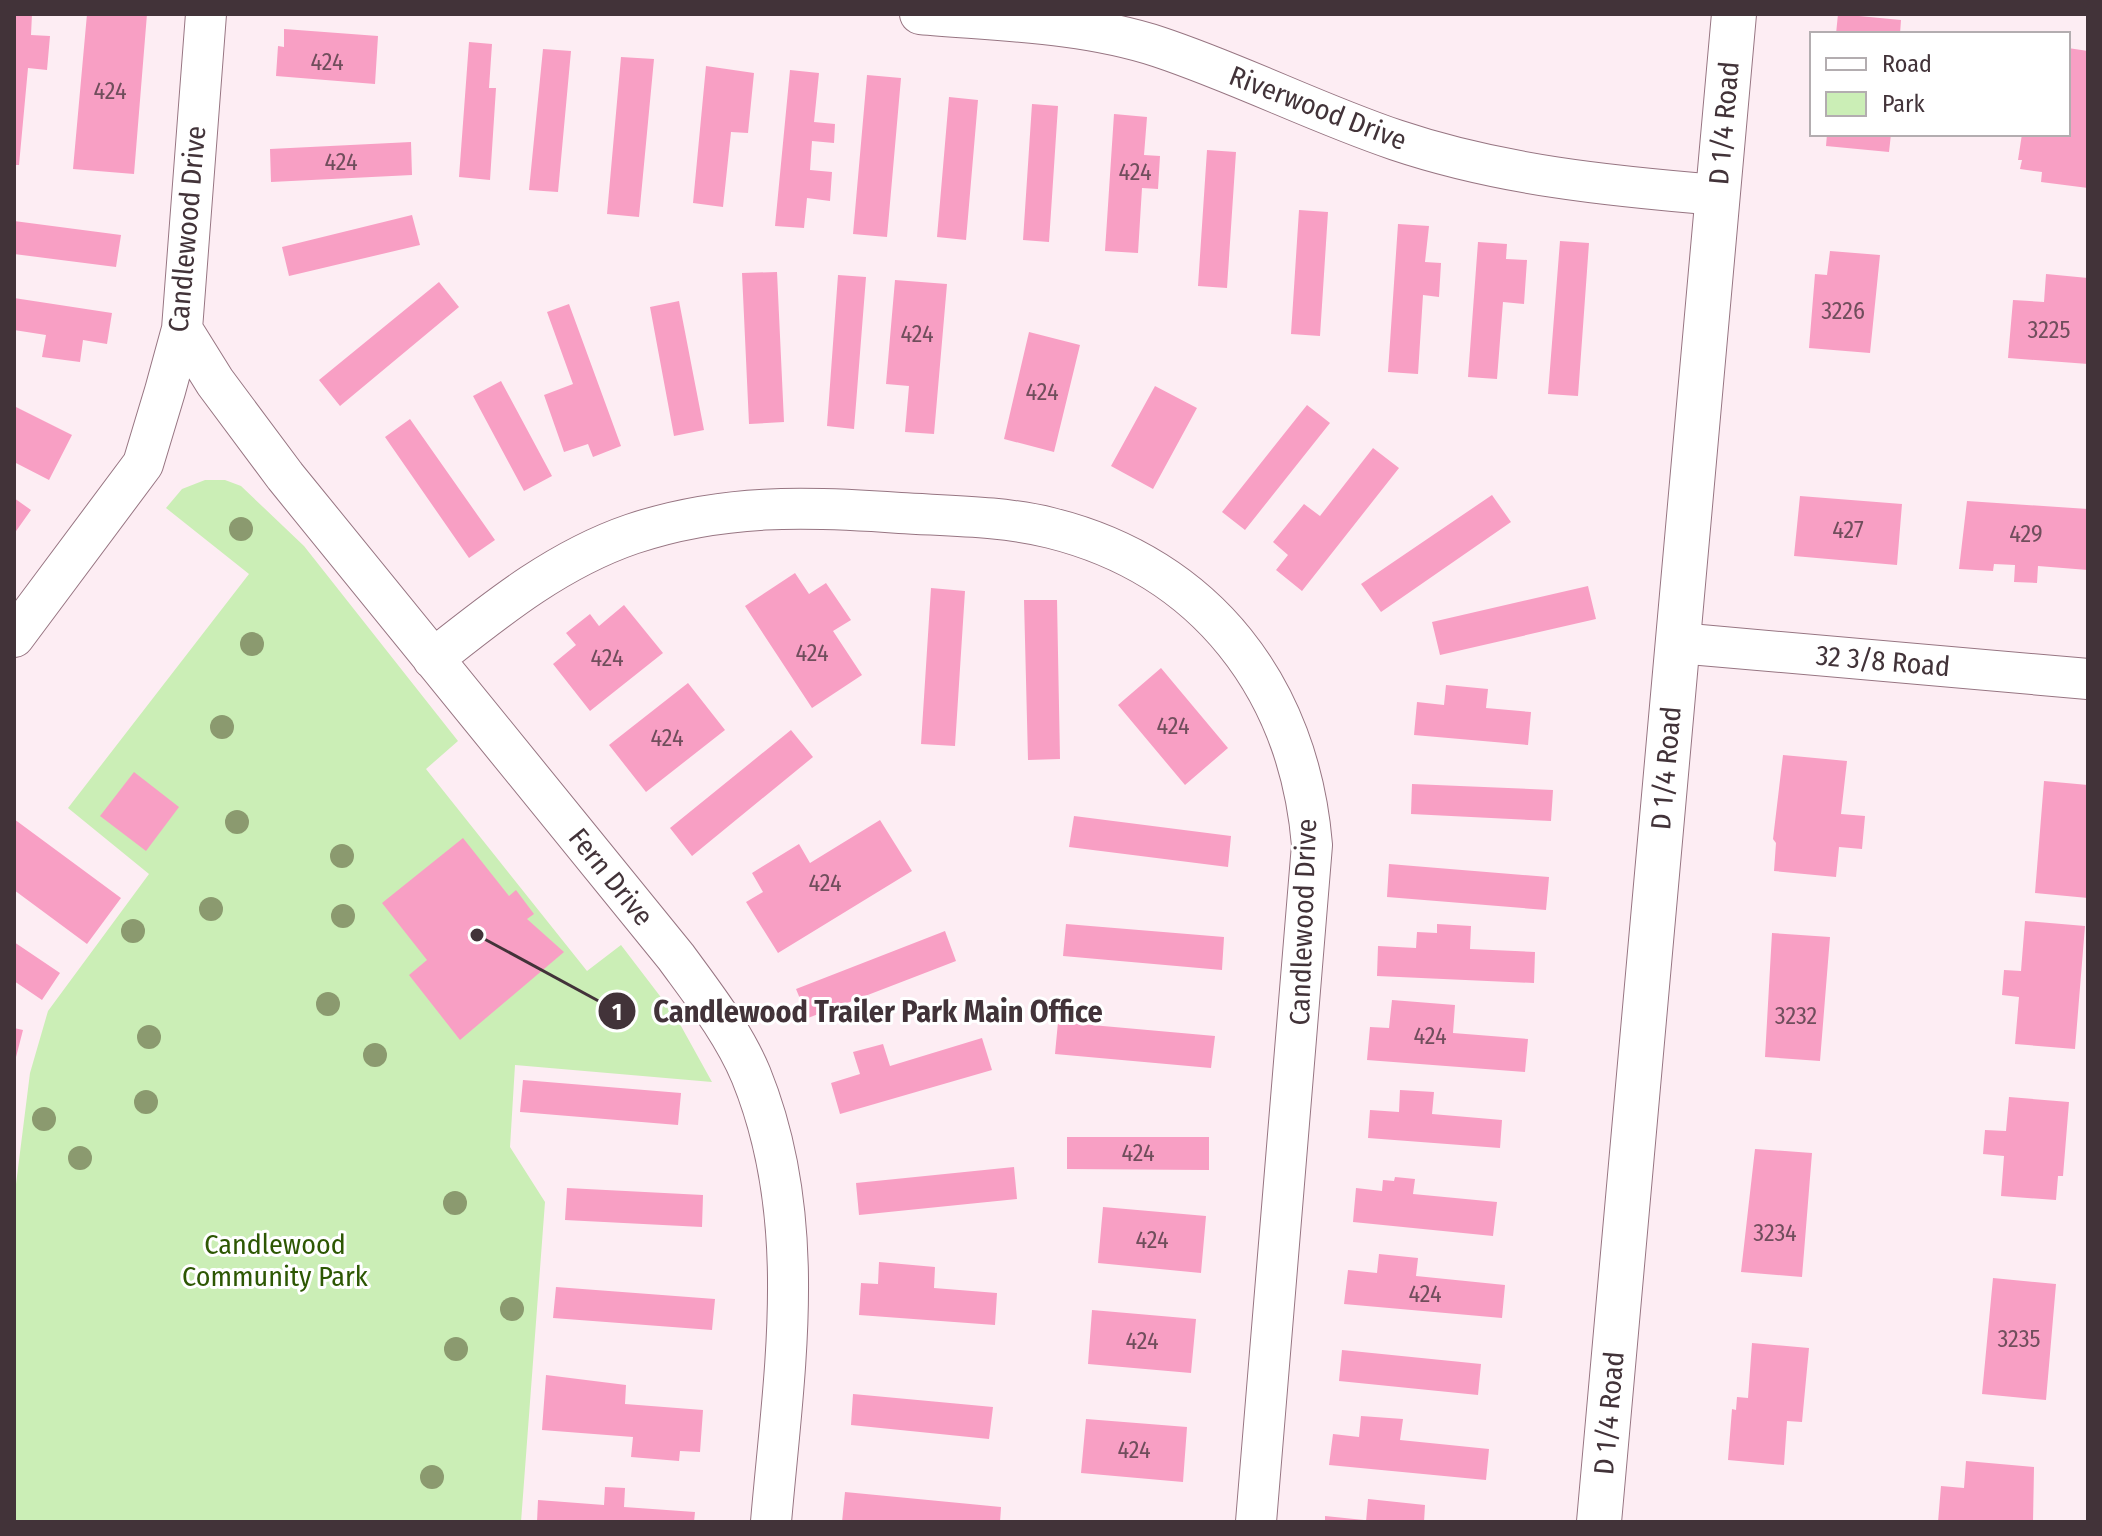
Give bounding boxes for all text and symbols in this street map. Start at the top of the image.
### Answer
legend [1810,32,2070,136]
house number: 424 [310,48,344,76]
text: Road [1882,50,1932,78]
street label: Riverwood Drive [1225,59,1411,157]
street label: D 1/4 Road [1702,60,1746,186]
house number: 424 [93,77,127,105]
text: Park [1882,90,1925,118]
street label: Candlewood Drive [162,124,212,334]
house number: 424 [324,148,358,176]
house number: 424 [1118,158,1152,186]
house number: 3226 [1821,297,1865,325]
house number: 3225 [2028,316,2070,344]
house number: 424 [900,320,934,348]
house number: 424 [1025,378,1059,406]
house number: 427 [1832,516,1864,544]
house number: 429 [2009,520,2043,548]
house number: 424 [795,639,829,667]
street label: 32 3/8 Road [1815,639,1951,683]
house number: 424 [590,644,624,672]
street label: D 1/4 Road [1644,705,1688,831]
house number: 424 [1156,712,1190,740]
house number: 424 [650,724,684,752]
street label: Candlewood Drive [1283,818,1323,1026]
street label: Fern Drive [562,822,660,932]
house number: 424 [808,869,842,897]
callout: Candlewood Trailer Park Main Office [597,984,1119,1038]
text: Candlewood Trailer Park Main Office [653,994,1103,1030]
text: 1 [612,998,622,1026]
house number: 3232 [1775,1002,1817,1030]
house number: 424 [1413,1022,1447,1050]
house number: 424 [1121,1139,1155,1167]
house number: 3234 [1753,1219,1797,1247]
house number: 424 [1135,1226,1169,1254]
park label: Candlewood Community Park [182,1228,369,1293]
house number: 424 [1408,1280,1442,1308]
house number: 3235 [1997,1325,2041,1353]
house number: 424 [1125,1327,1159,1355]
street label: D 1/4 Road [1587,1350,1631,1476]
house number: 424 [1117,1436,1151,1464]

